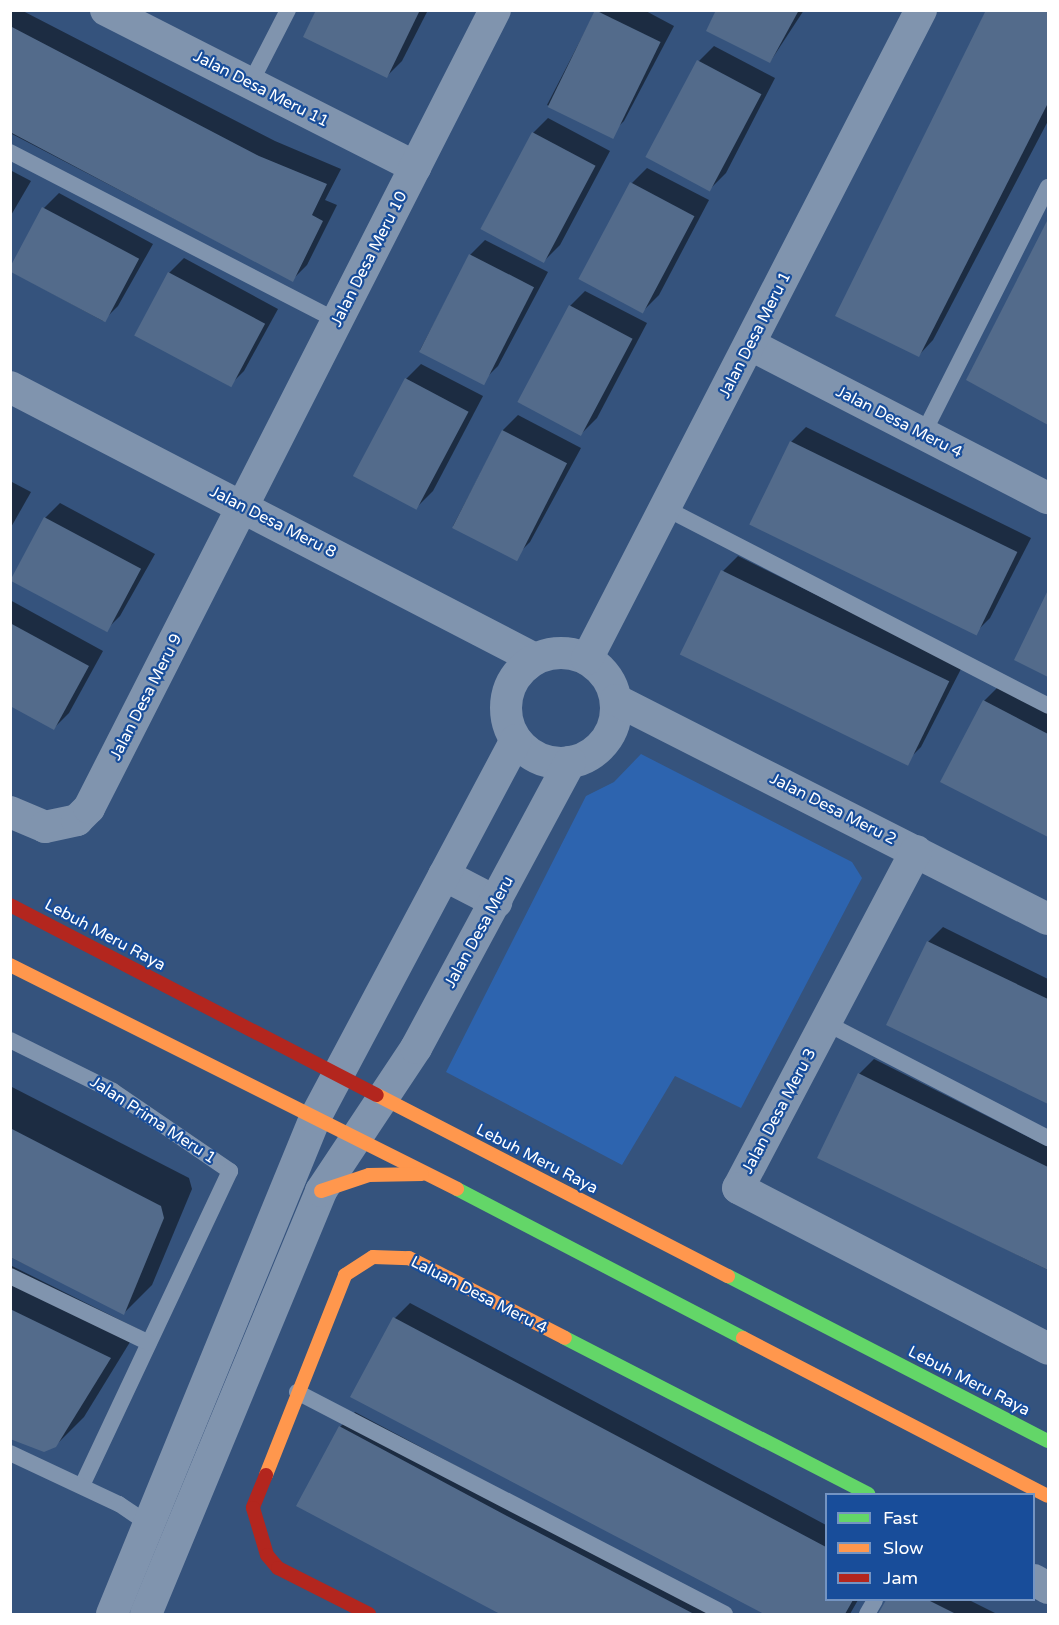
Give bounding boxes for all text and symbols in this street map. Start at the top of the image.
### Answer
street label: Jalan Desa Meru 11 [190,47,332,131]
street label: Jalan Desa Meru 10 [327,188,411,330]
street label: Jalan Desa Meru 1 [715,269,795,401]
street label: Jalan Desa Meru 4 [833,382,965,462]
street label: Jalan Desa Meru 8 [207,482,339,562]
street label: Jalan Desa Meru 9 [106,631,186,763]
street label: Jalan Desa Meru 2 [767,769,899,849]
street label: Jalan Desa Meru [440,873,518,991]
street label: Lebuh Meru Raya [41,895,169,975]
street label: Jalan Desa Meru 3 [738,1045,820,1177]
street label: Jalan Prima Meru 1 [86,1072,220,1168]
street label: Lebuh Meru Raya [473,1120,601,1198]
street label: Laluan Desa Meru 4 [407,1252,551,1338]
street label: Lebuh Meru Raya [905,1342,1033,1420]
legend [825,1493,1035,1601]
text: Fast [883,1507,918,1529]
text: Slow [883,1537,924,1559]
text: Jam [883,1567,918,1589]

